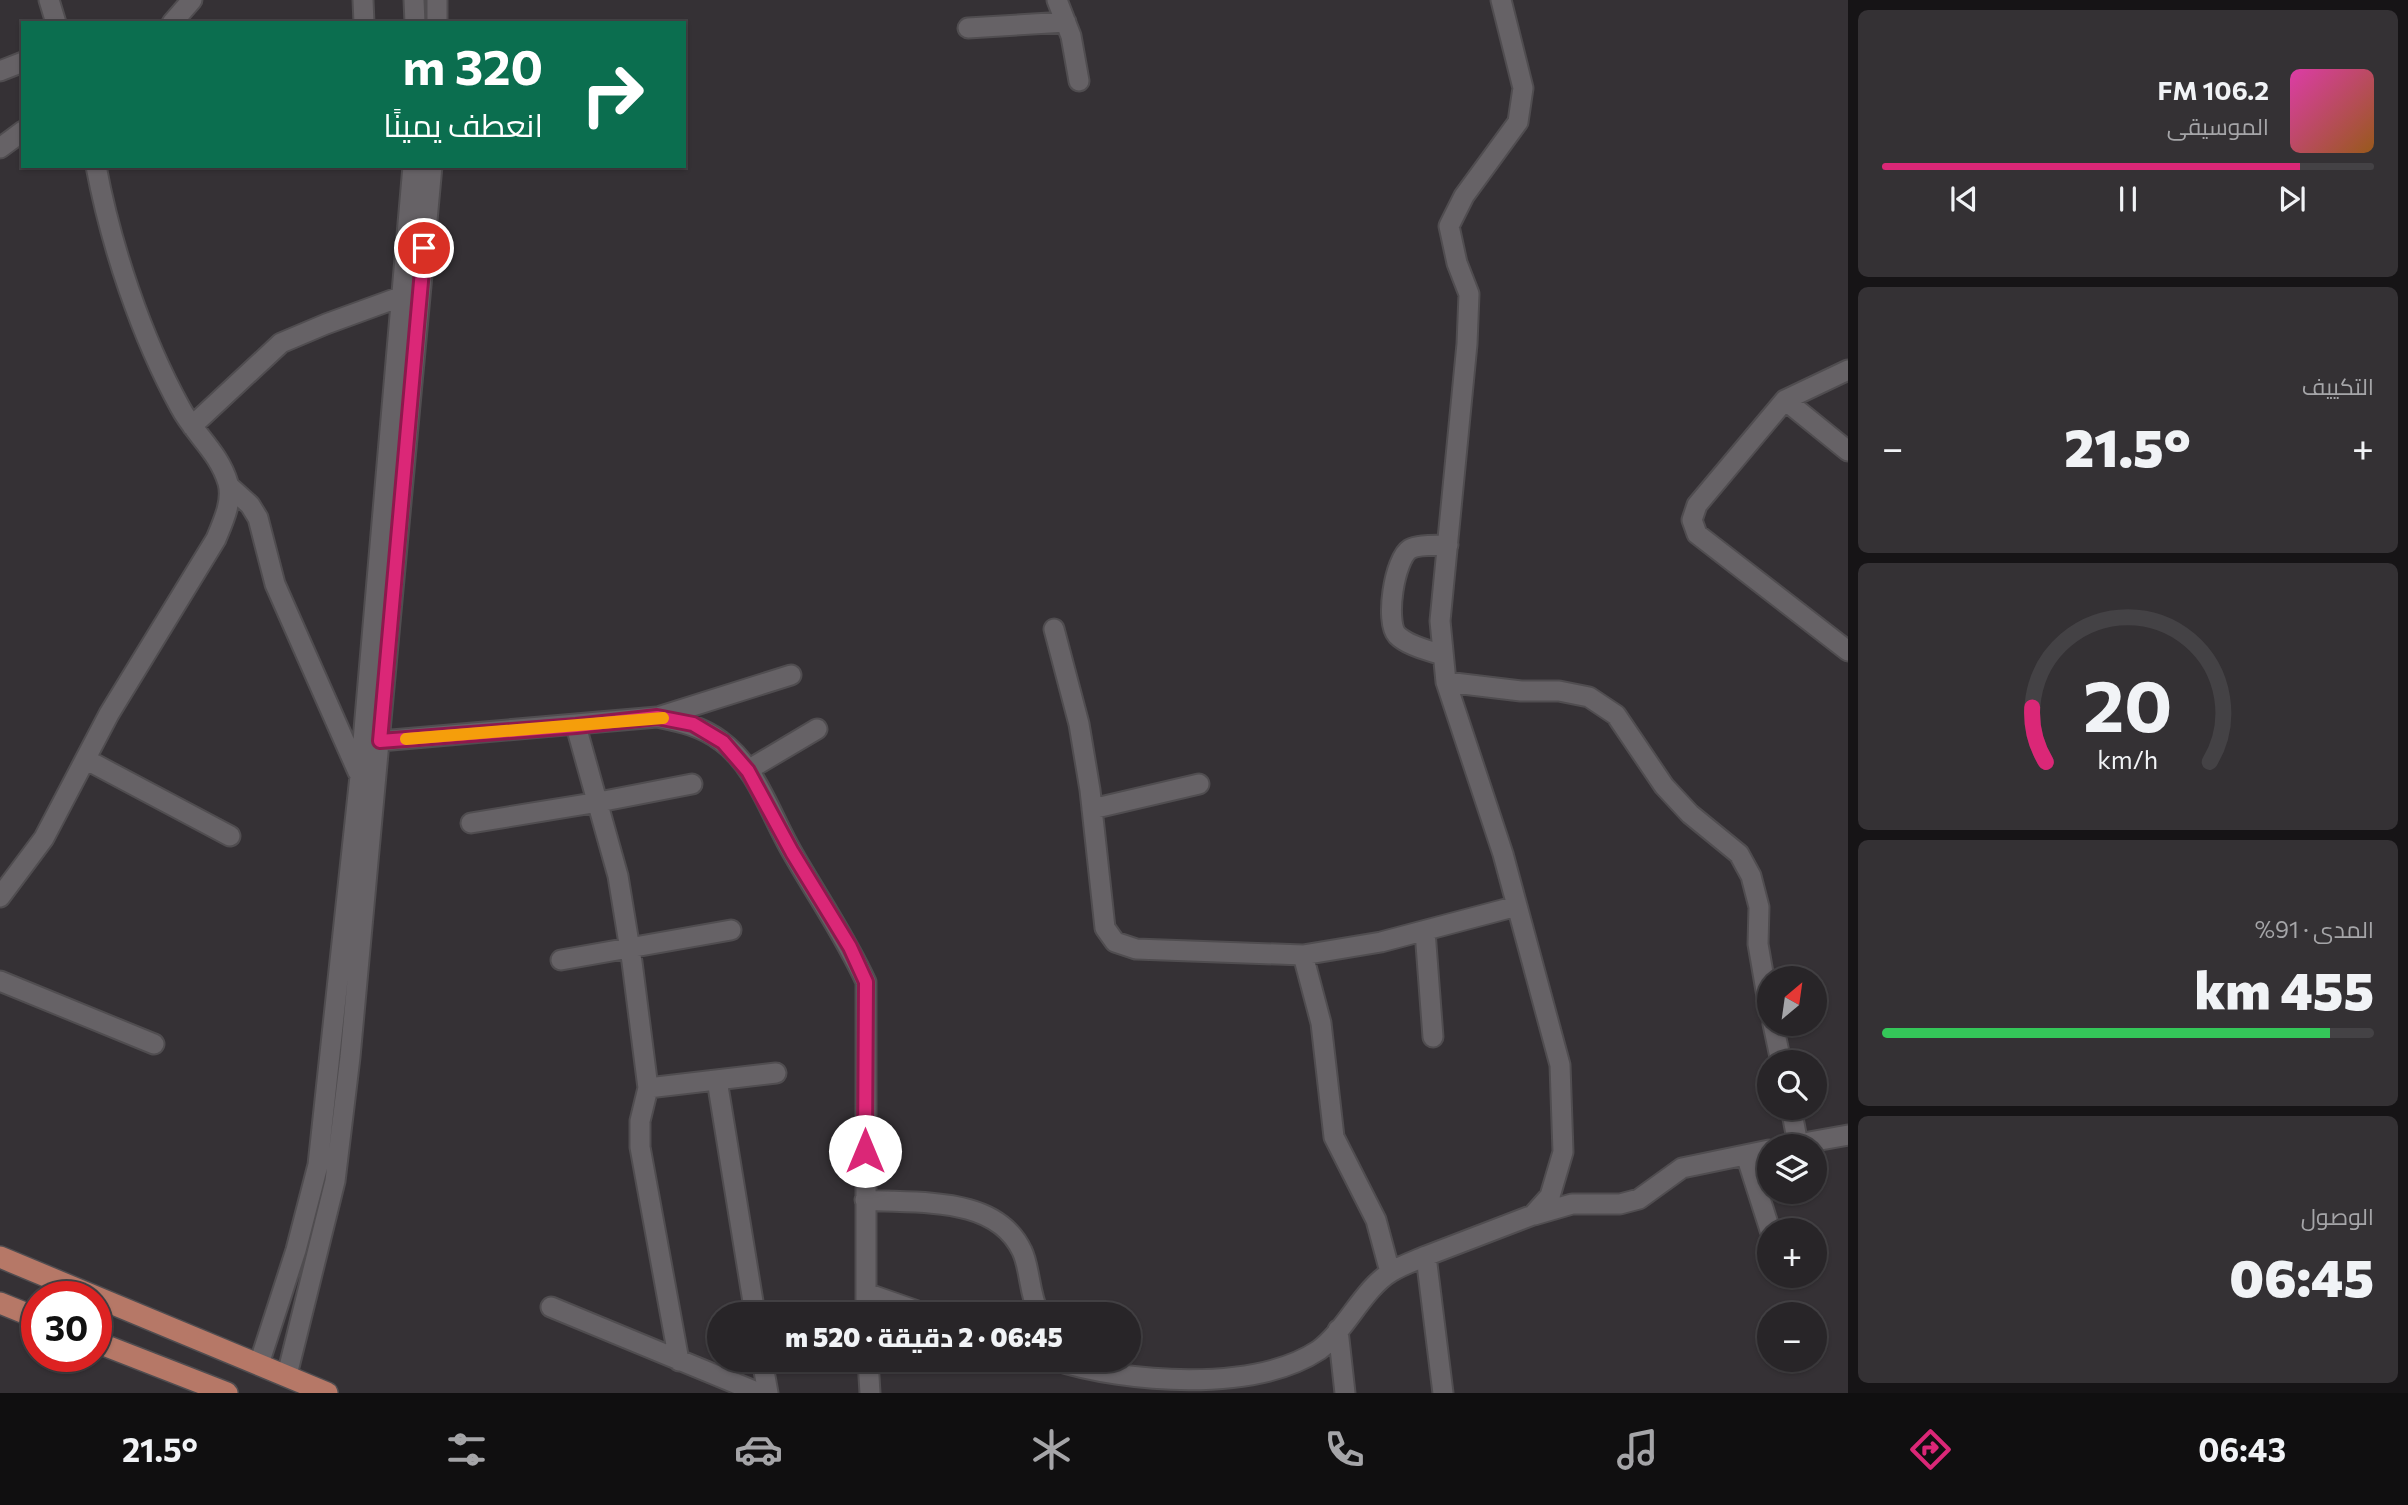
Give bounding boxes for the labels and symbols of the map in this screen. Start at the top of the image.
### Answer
pin [394,218,454,278]
north arrow [1757,966,1827,1036]
position arrow [828,1114,902,1188]
speed limit sign: 30 [21,1281,112,1372]

